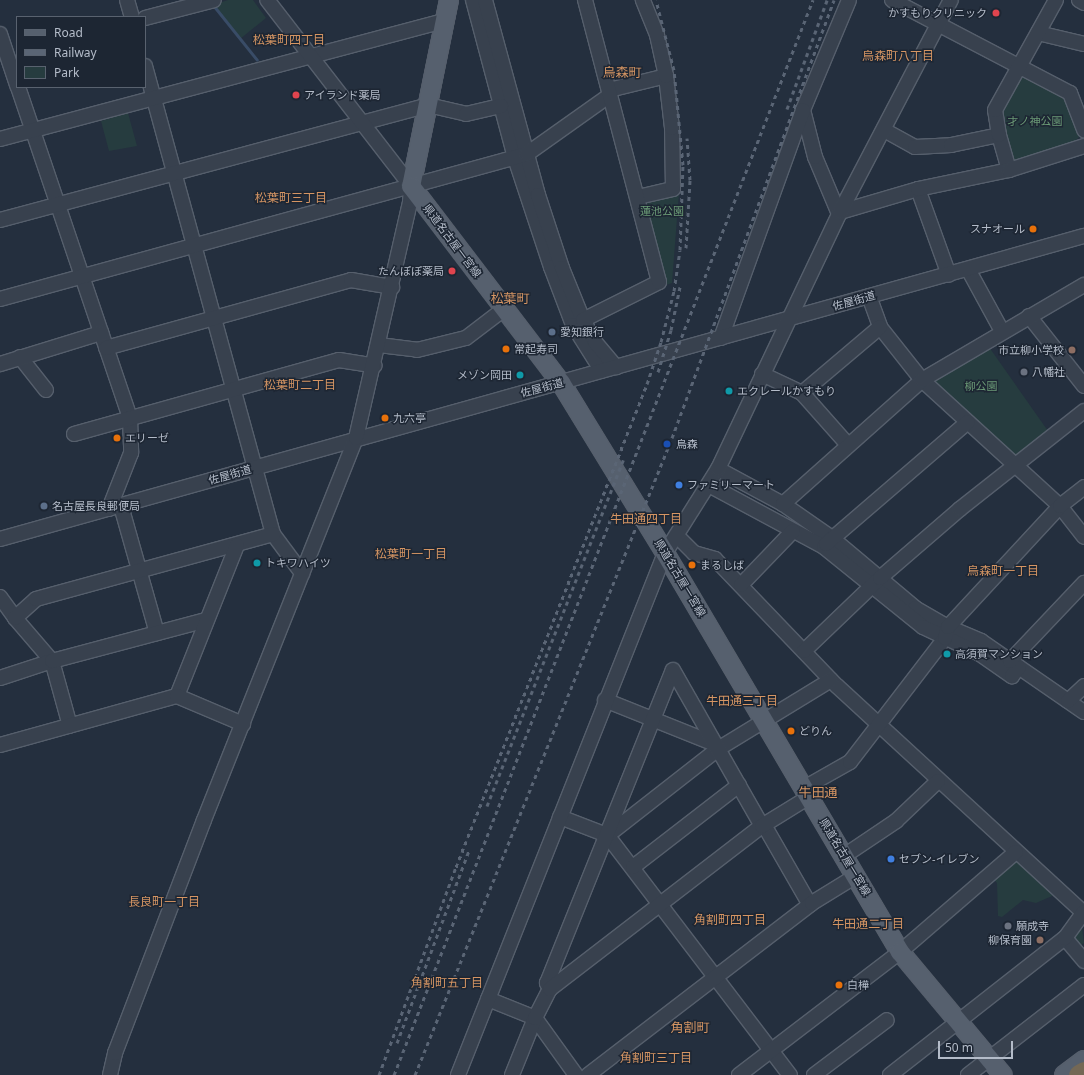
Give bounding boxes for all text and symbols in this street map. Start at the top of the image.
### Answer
place label: かすもりクリニック [888,6,987,20]
marker: かすもりクリニック [990,7,1002,19]
legend [16,16,146,88]
text: Road [54,24,83,41]
district label: 松葉町四丁目 [253,33,325,47]
text: Railway [54,44,97,61]
district label: 烏森町八丁目 [862,49,934,63]
text: Park [54,64,79,81]
district label: 烏森町 [603,64,641,80]
place label: アイランド薬局 [304,88,381,102]
marker: アイランド薬局 [291,90,301,100]
park label: 才ノ神公園 [1008,114,1062,128]
district label: 松葉町三丁目 [255,191,327,205]
street label: 県道名古屋一宮線 [420,202,484,280]
park label: 蓮池公園 [640,204,684,218]
place label: スナオール [970,222,1025,236]
marker: スナオール [1028,224,1038,234]
place label: たんぽぽ薬局 [378,264,444,278]
marker: たんぽぽ薬局 [447,266,457,276]
street label: 佐屋街道 [831,289,877,313]
district label: 松葉町 [491,290,529,306]
place label: 愛知銀行 [560,325,604,339]
marker: 愛知銀行 [547,327,557,337]
place label: 常起寿司 [514,342,558,356]
place label: 市立柳小学校 [998,343,1064,357]
marker: 常起寿司 [501,344,511,354]
marker: 市立柳小学校 [1067,345,1077,355]
place label: 八幡社 [1032,365,1065,379]
marker: 八幡社 [1019,367,1029,377]
place label: メゾン岡田 [457,368,512,382]
marker: メゾン岡田 [515,370,525,380]
street label: 佐屋街道 [519,376,565,400]
district label: 松葉町二丁目 [264,378,336,392]
park label: 柳公園 [965,379,997,393]
place label: エクレールかすもり [737,384,836,398]
marker: エクレールかすもり [724,386,734,396]
place label: 九六亭 [393,411,426,425]
marker: 九六亭 [380,413,390,423]
place label: エリーゼ [125,431,169,445]
marker: エリーゼ [112,433,122,443]
place label: 烏森 [676,437,698,451]
marker: 烏森 [661,438,673,450]
street label: 佐屋街道 [207,463,253,487]
place label: ファミリーマート [687,478,775,492]
marker: ファミリーマート [674,480,684,490]
place label: 名古屋長良郵便局 [52,499,140,513]
marker: 名古屋長良郵便局 [39,501,49,511]
district label: 牛田通四丁目 [610,512,682,526]
street label: 県道名古屋一宮線 [652,537,708,619]
district label: 松葉町一丁目 [375,547,447,561]
place label: トキワハイツ [265,556,331,570]
marker: トキワハイツ [252,558,262,568]
place label: まるしば [700,558,744,572]
marker: まるしば [687,560,697,570]
district label: 烏森町一丁目 [967,564,1039,578]
place label: 高須賀マンション [955,647,1043,661]
marker: 高須賀マンション [942,649,952,659]
district label: 牛田通三丁目 [706,694,778,708]
place label: どりん [799,724,832,738]
marker: どりん [786,726,796,736]
district label: 牛田通 [799,784,837,800]
street label: 県道名古屋一宮線 [817,816,873,898]
place label: セブン-イレブン [899,852,980,866]
marker: セブン-イレブン [886,854,896,864]
district label: 長良町一丁目 [128,895,200,909]
district label: 角割町四丁目 [694,913,766,927]
district label: 牛田通二丁目 [832,917,904,931]
place label: 願成寺 [1016,919,1049,933]
marker: 願成寺 [1003,921,1013,931]
place label: 柳保育園 [988,933,1032,947]
marker: 柳保育園 [1035,935,1045,945]
district label: 角割町五丁目 [411,976,483,990]
place label: 白樺 [847,978,869,992]
marker: 白樺 [834,980,844,990]
district label: 角割町 [671,1019,709,1035]
scale bar [940,1033,1015,1059]
text: 50 m [945,1039,973,1056]
district label: 角割町三丁目 [620,1051,692,1065]

